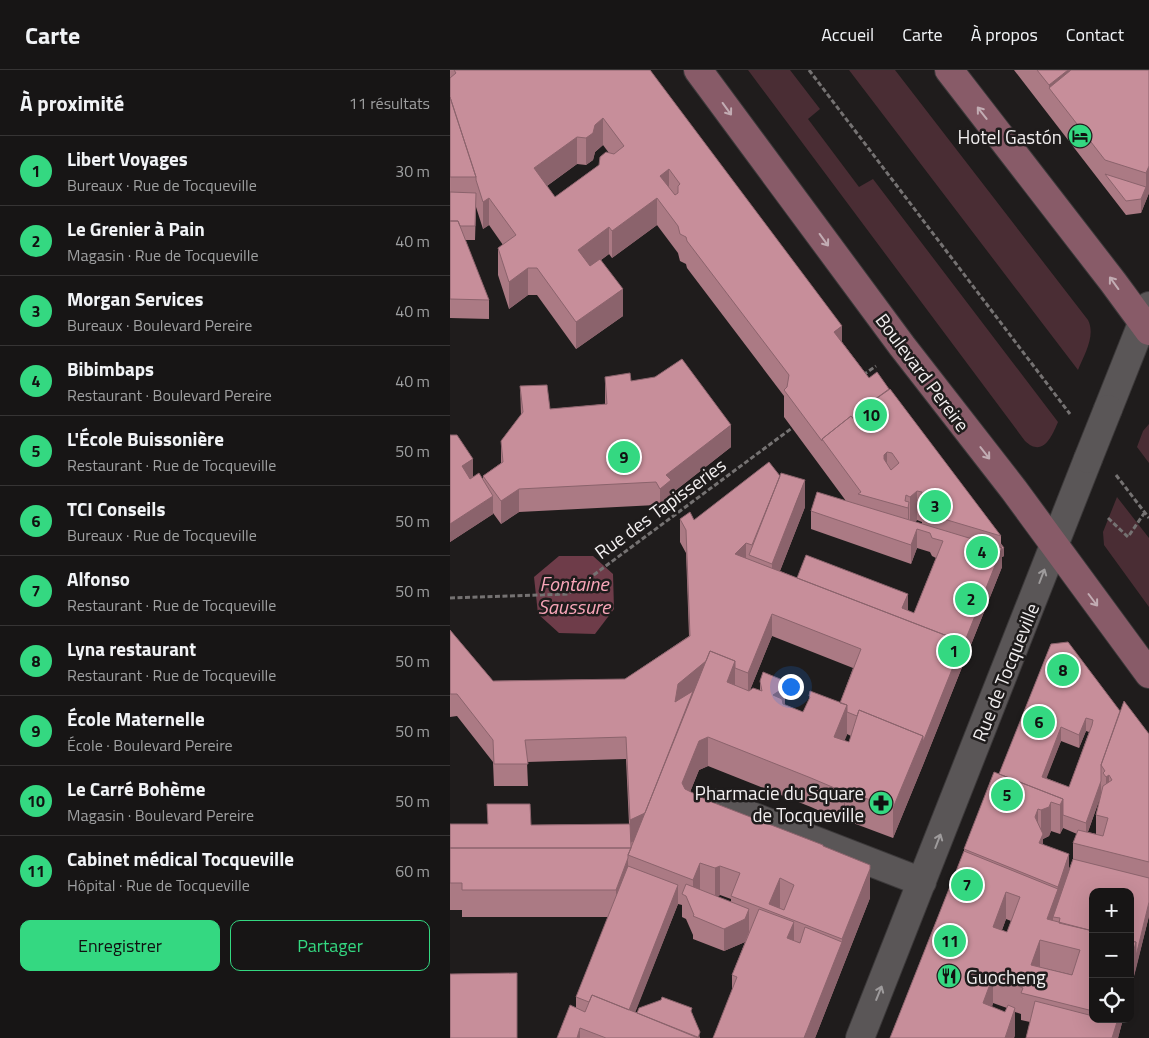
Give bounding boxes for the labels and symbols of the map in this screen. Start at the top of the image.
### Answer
one-way arrow [722,102,732,116]
one-way arrow [977,107,988,120]
place label: Hotel Gastón [958,122,1062,151]
hotel icon: Hotel Gastón [1067,123,1093,149]
one-way arrow [819,233,829,247]
one-way arrow [1109,276,1119,290]
street label: Boulevard Pereire [869,307,977,437]
pin: 10 [855,396,887,434]
pin: 9 [608,438,640,476]
one-way arrow [980,446,991,459]
street label: Rue des Tapisseries [588,450,732,566]
pin: 3 [919,487,951,525]
pin: 4 [966,533,998,571]
water label: Fontaine Saussure [538,568,612,622]
one-way arrow [1039,569,1048,584]
pin: 2 [955,580,987,618]
one-way arrow [1088,593,1099,606]
street label: Rue de Tocqueville [964,598,1046,746]
pin: 1 [938,632,970,670]
pin: 8 [1047,651,1079,689]
your location [778,674,804,700]
pin: 6 [1023,703,1055,741]
pin: 5 [991,776,1023,814]
place label: Pharmacie du Square de Tocqueville [695,778,864,829]
pharmacy icon: Pharmacie du Square de Tocqueville [868,790,894,816]
one-way arrow [934,834,943,850]
pin: 7 [951,866,983,904]
pin: 11 [934,922,966,960]
place label: Guocheng [966,962,1046,991]
restaurant icon: Guocheng [936,963,962,989]
one-way arrow [874,986,884,1001]

